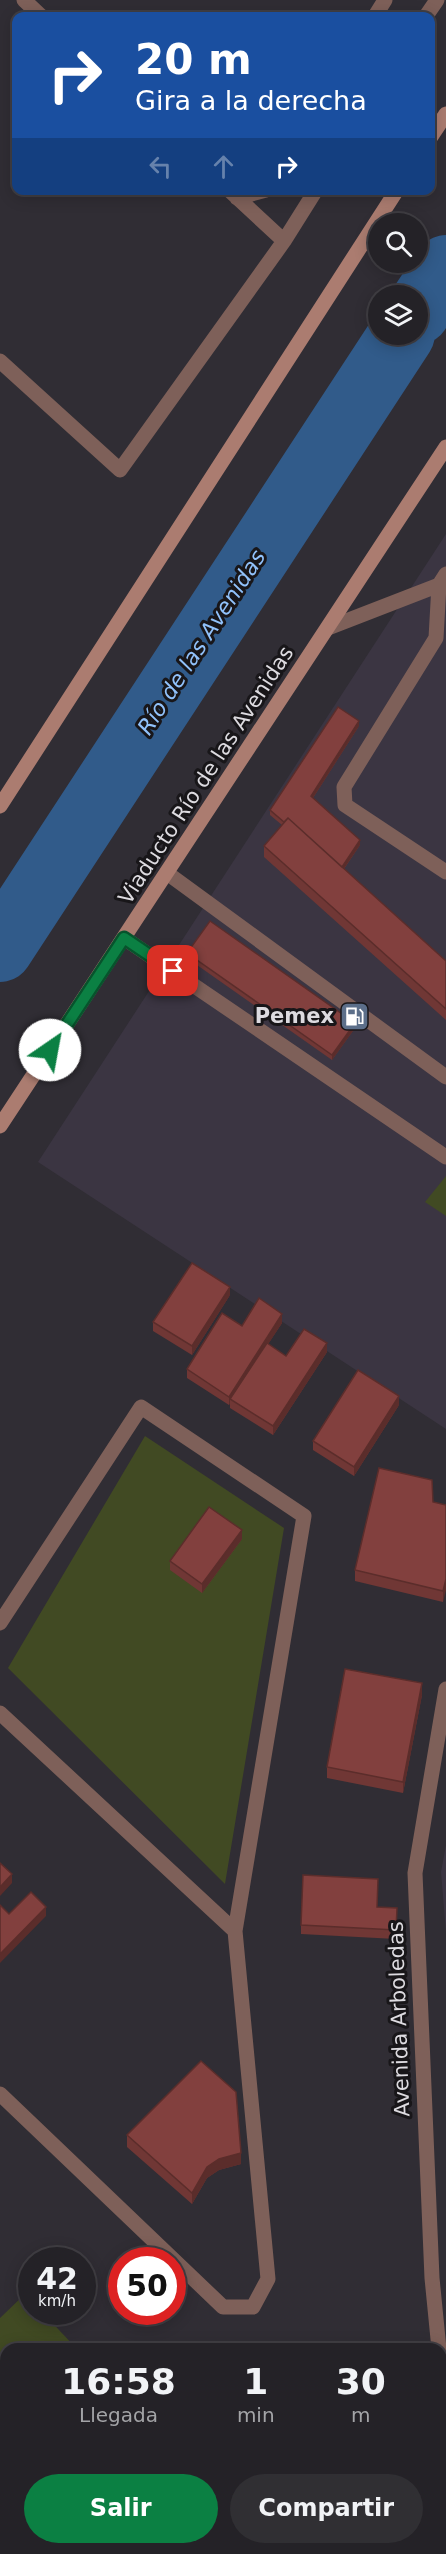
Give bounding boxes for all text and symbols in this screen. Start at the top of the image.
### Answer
text: 20 m [135,35,252,84]
icon: right [36,36,114,114]
text: Gira a la derecha [135,85,367,116]
icon: left [144,150,177,183]
icon: ahead [207,150,240,183]
icon: right [270,150,303,183]
map controls [368,213,428,345]
button: search [368,213,428,273]
button: layers [368,285,428,345]
water label: Río de las Avenidas [132,545,270,739]
street label: Viaducto Río de las Avenidas [114,642,298,908]
pin [147,945,198,996]
icon: arrive [156,954,189,987]
fuel station icon: Pemex [339,1000,371,1032]
place label: Pemex [255,1004,334,1028]
position arrow [18,1018,82,1082]
street label: Avenida Arboledas [384,1921,414,2117]
speed limit sign: 50 [108,2247,186,2325]
text: 42 [36,2261,78,2296]
text: km/h [38,2292,76,2310]
text: 16:58 [61,2361,176,2402]
text: 1 [243,2361,268,2402]
text: 30 [336,2361,386,2402]
text: Llegada [79,2403,158,2427]
text: min [237,2403,275,2427]
text: m [351,2403,371,2427]
button: Salir [24,2474,218,2543]
button: Compartir [230,2474,423,2543]

